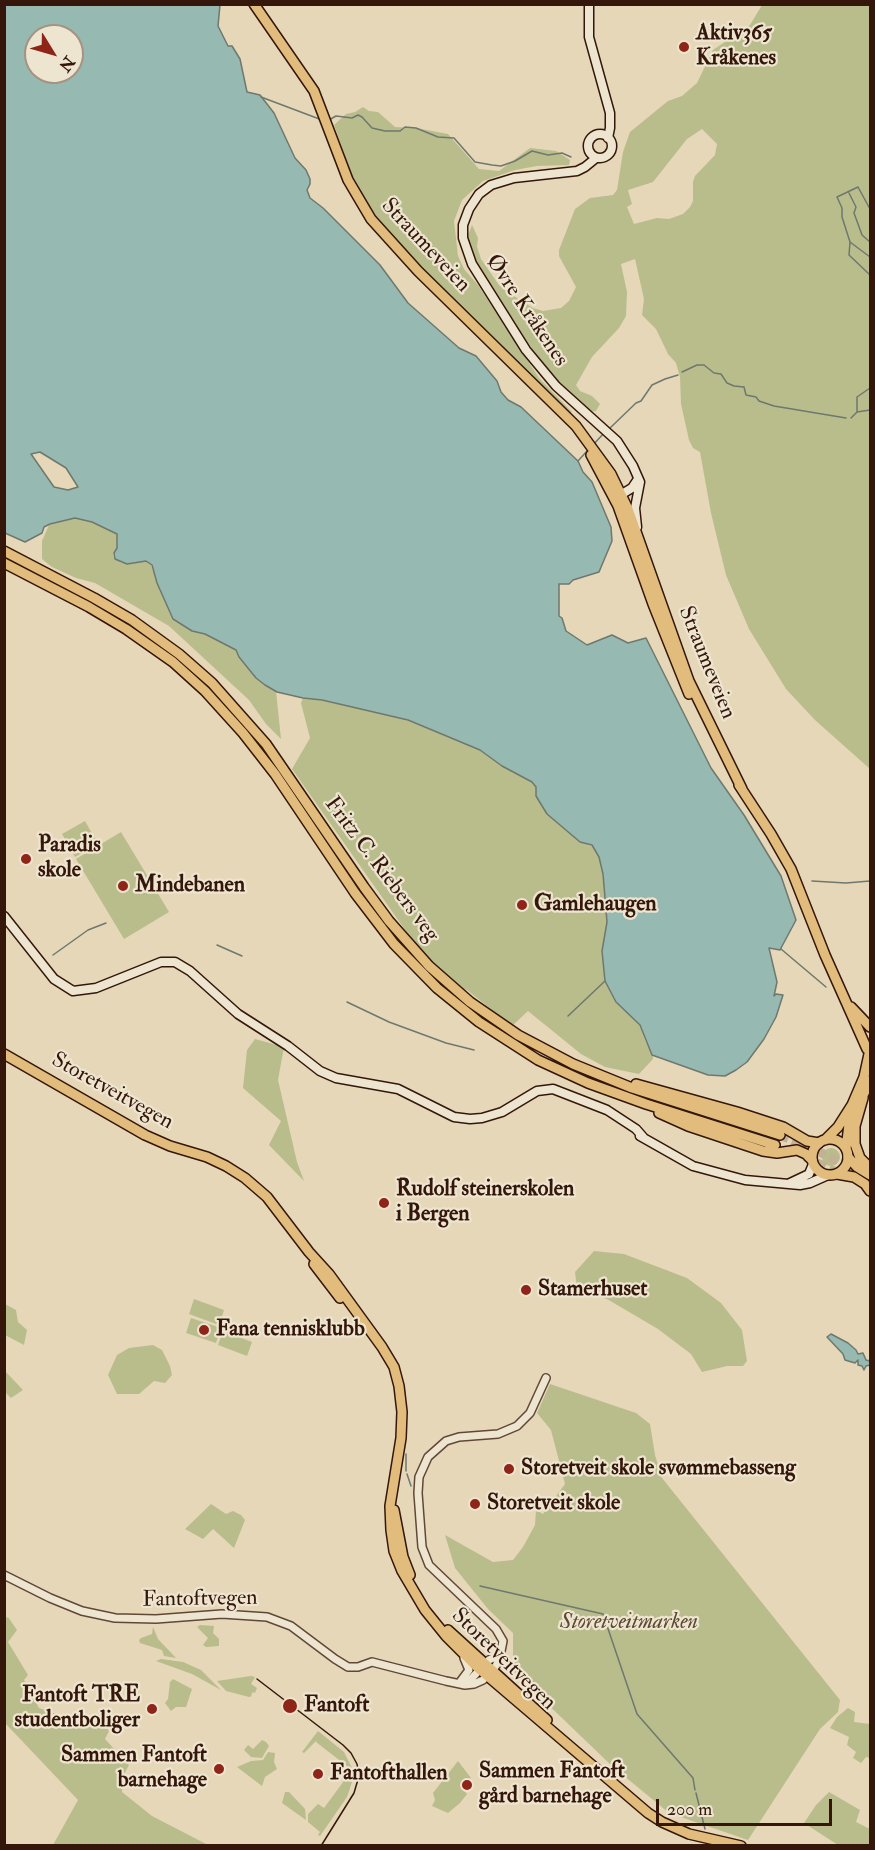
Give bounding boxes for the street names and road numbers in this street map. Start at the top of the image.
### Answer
street label: Straumeveien [375,193,475,299]
street label: Øvre Kråkenes [479,250,573,372]
street label: Straumeveien [671,603,741,723]
street label: Fritz C. Riebers veg [318,792,444,948]
street label: Storetveitvegen [46,1048,178,1136]
street label: Fantoftvegen [142,1586,258,1614]
street label: Storetveitvegen [445,1603,561,1717]

